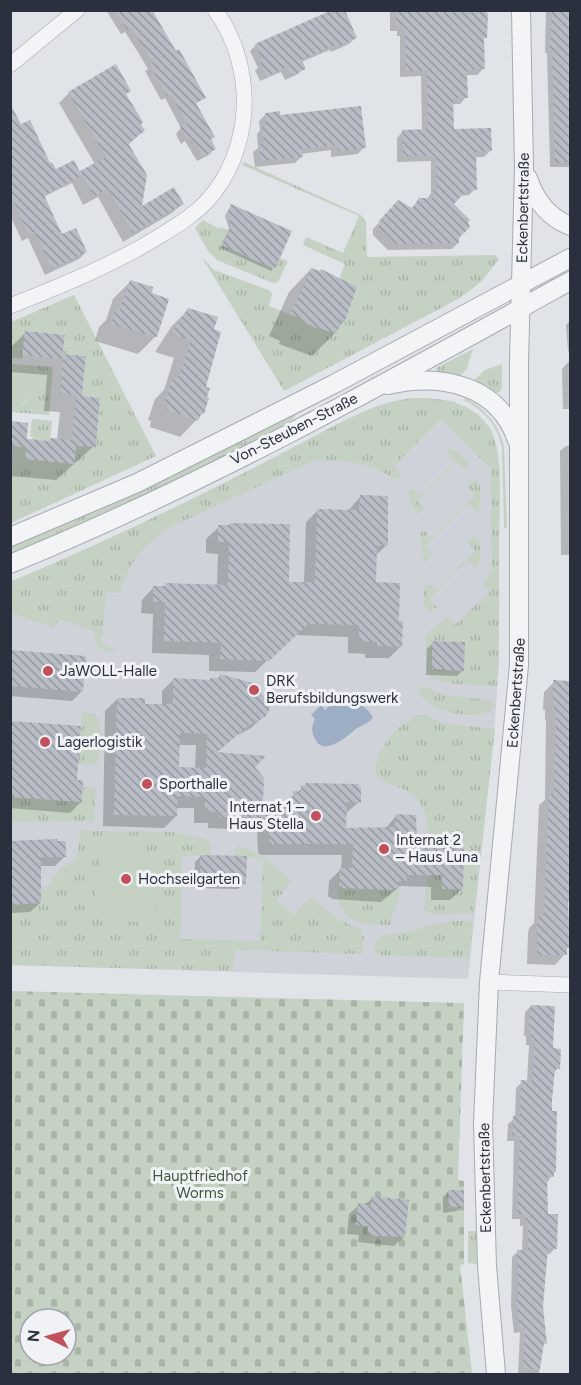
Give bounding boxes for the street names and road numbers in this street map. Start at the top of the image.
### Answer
street label: Eckenbertstraße [513,153,533,263]
street label: Von-Steuben-Straße [227,389,361,469]
street label: Eckenbertstraße [503,637,529,749]
street label: Eckenbertstraße [475,1123,495,1233]

